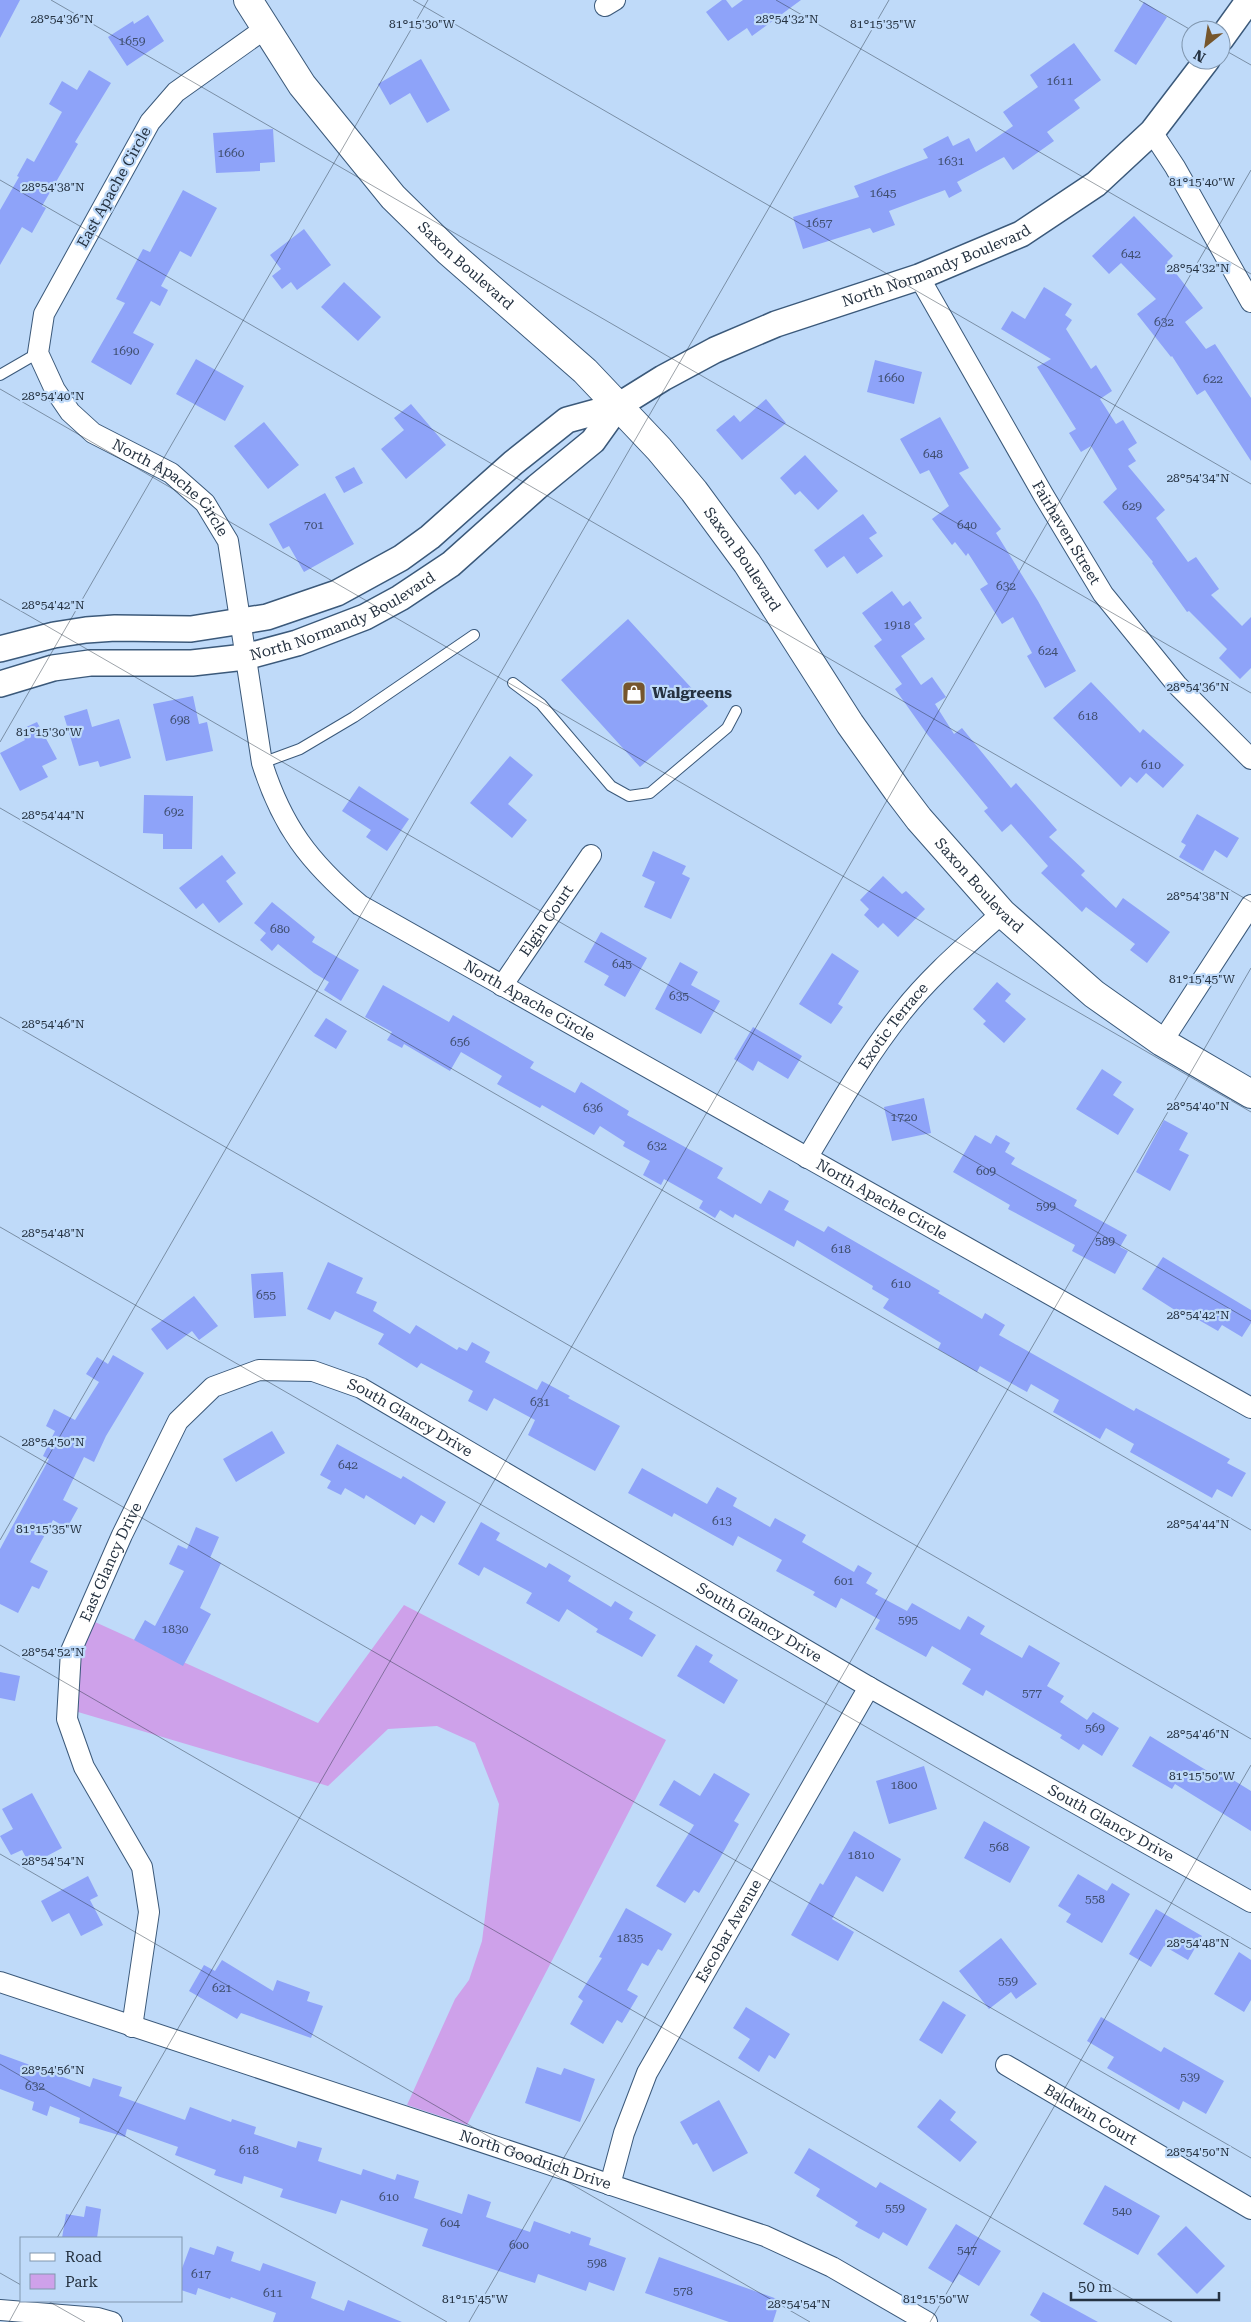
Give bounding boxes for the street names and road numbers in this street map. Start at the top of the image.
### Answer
street label: East Apache Circle [73,123,155,251]
street label: Saxon Boulevard [414,218,517,314]
street label: North Normandy Boulevard [840,221,1035,311]
street label: North Apache Circle [109,435,232,540]
street label: Fairhaven Street [1028,477,1104,588]
street label: Saxon Boulevard [700,504,785,615]
street label: North Normandy Boulevard [248,568,439,664]
street label: Saxon Boulevard [931,834,1027,937]
street label: Elgin Court [516,881,577,960]
street label: North Apache Circle [460,956,598,1045]
street label: Exotic Terrace [855,979,932,1072]
street label: North Apache Circle [813,1155,951,1244]
street label: South Glancy Drive [345,1375,476,1461]
street label: East Glancy Drive [76,1499,146,1624]
street label: South Glancy Drive [694,1579,825,1666]
street label: South Glancy Drive [1045,1781,1177,1866]
street label: Escobar Avenue [692,1876,765,1986]
street label: Baldwin Court [1041,2080,1140,2149]
street label: North Goodrich Drive [457,2126,613,2193]

